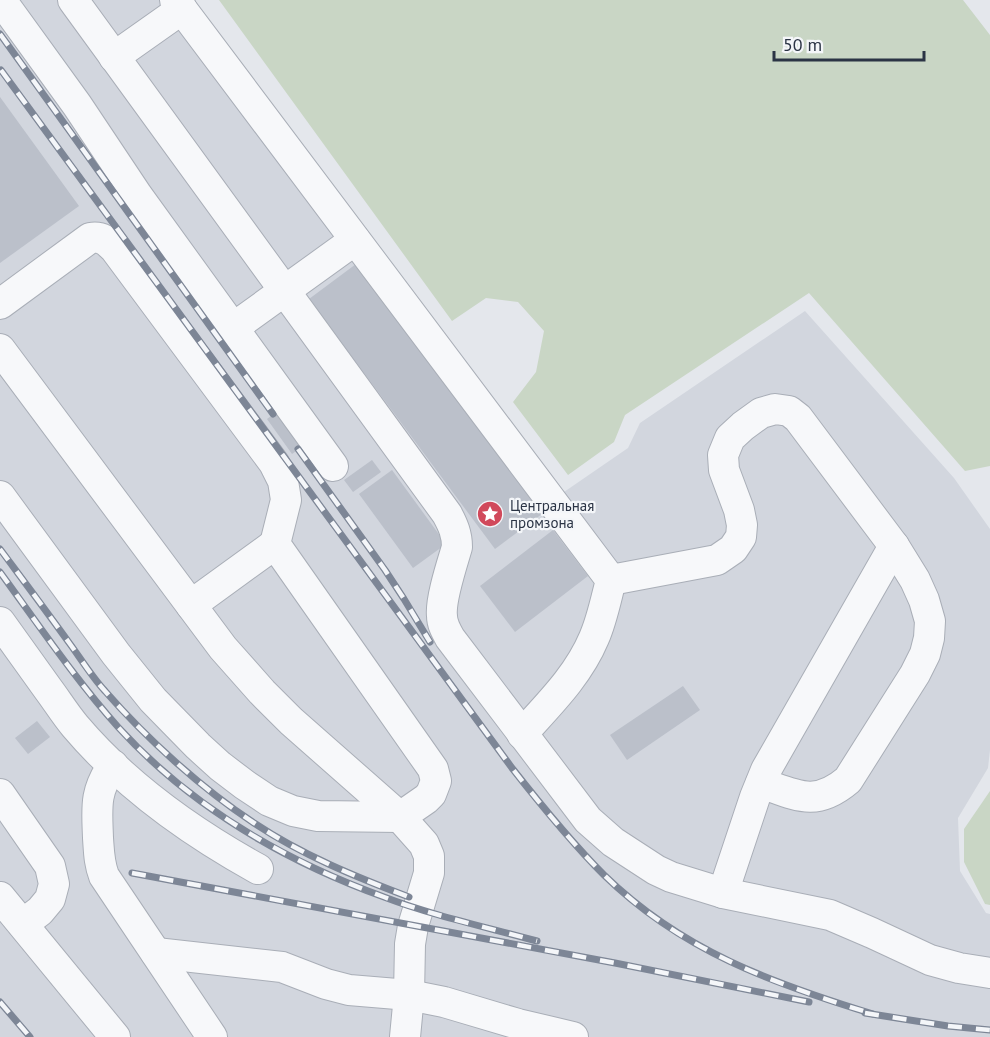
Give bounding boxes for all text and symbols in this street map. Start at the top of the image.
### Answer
scale bar [774,24,924,62]
text: 50 m [783,33,822,56]
place label: Центральная промзона [510,496,594,532]
place icon: Центральная промзона [475,499,505,529]

